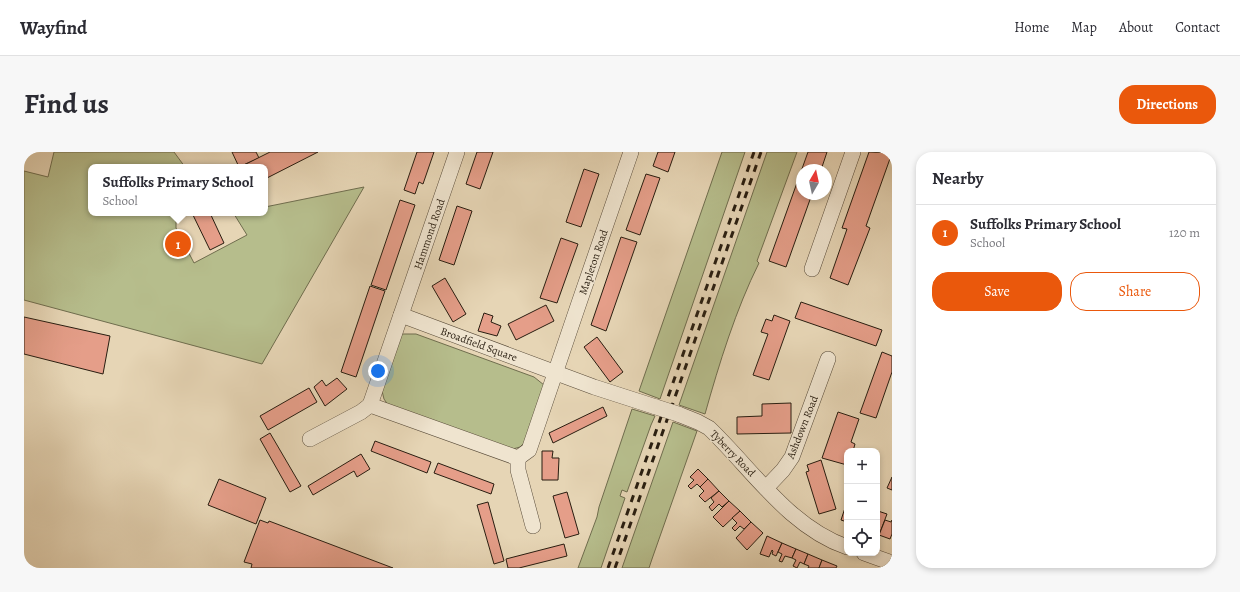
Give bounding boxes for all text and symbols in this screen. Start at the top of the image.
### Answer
text: Wayfind [20,15,87,41]
text: Home [1014,18,1049,37]
text: Map [1071,18,1097,37]
text: About [1119,18,1153,37]
text: Contact [1175,18,1220,37]
text: Find us [24,85,109,123]
button: Directions [1119,85,1216,124]
popup [88,164,268,216]
north arrow [796,164,832,200]
text: Nearby [932,167,983,190]
text: Suffolks Primary School [102,172,254,192]
text: School [102,192,138,209]
street label: Hammond Road [410,197,449,272]
text: Suffolks Primary School [970,214,1121,234]
text: 1 [943,224,947,241]
text: 120 m [1169,224,1200,241]
street label: Mapleton Road [575,228,612,297]
pin: 1 [165,229,191,259]
text: School [970,234,1005,251]
button: Save [932,272,1062,311]
button: Share [1070,272,1200,311]
street label: Broadfield Square [438,324,519,365]
your location [368,361,388,381]
street label: Ashdown Road [783,393,822,462]
street label: Tyberry Road [707,427,759,480]
map controls [844,448,880,556]
button: + [844,448,880,484]
button: − [844,484,880,520]
button: locate [844,520,880,556]

